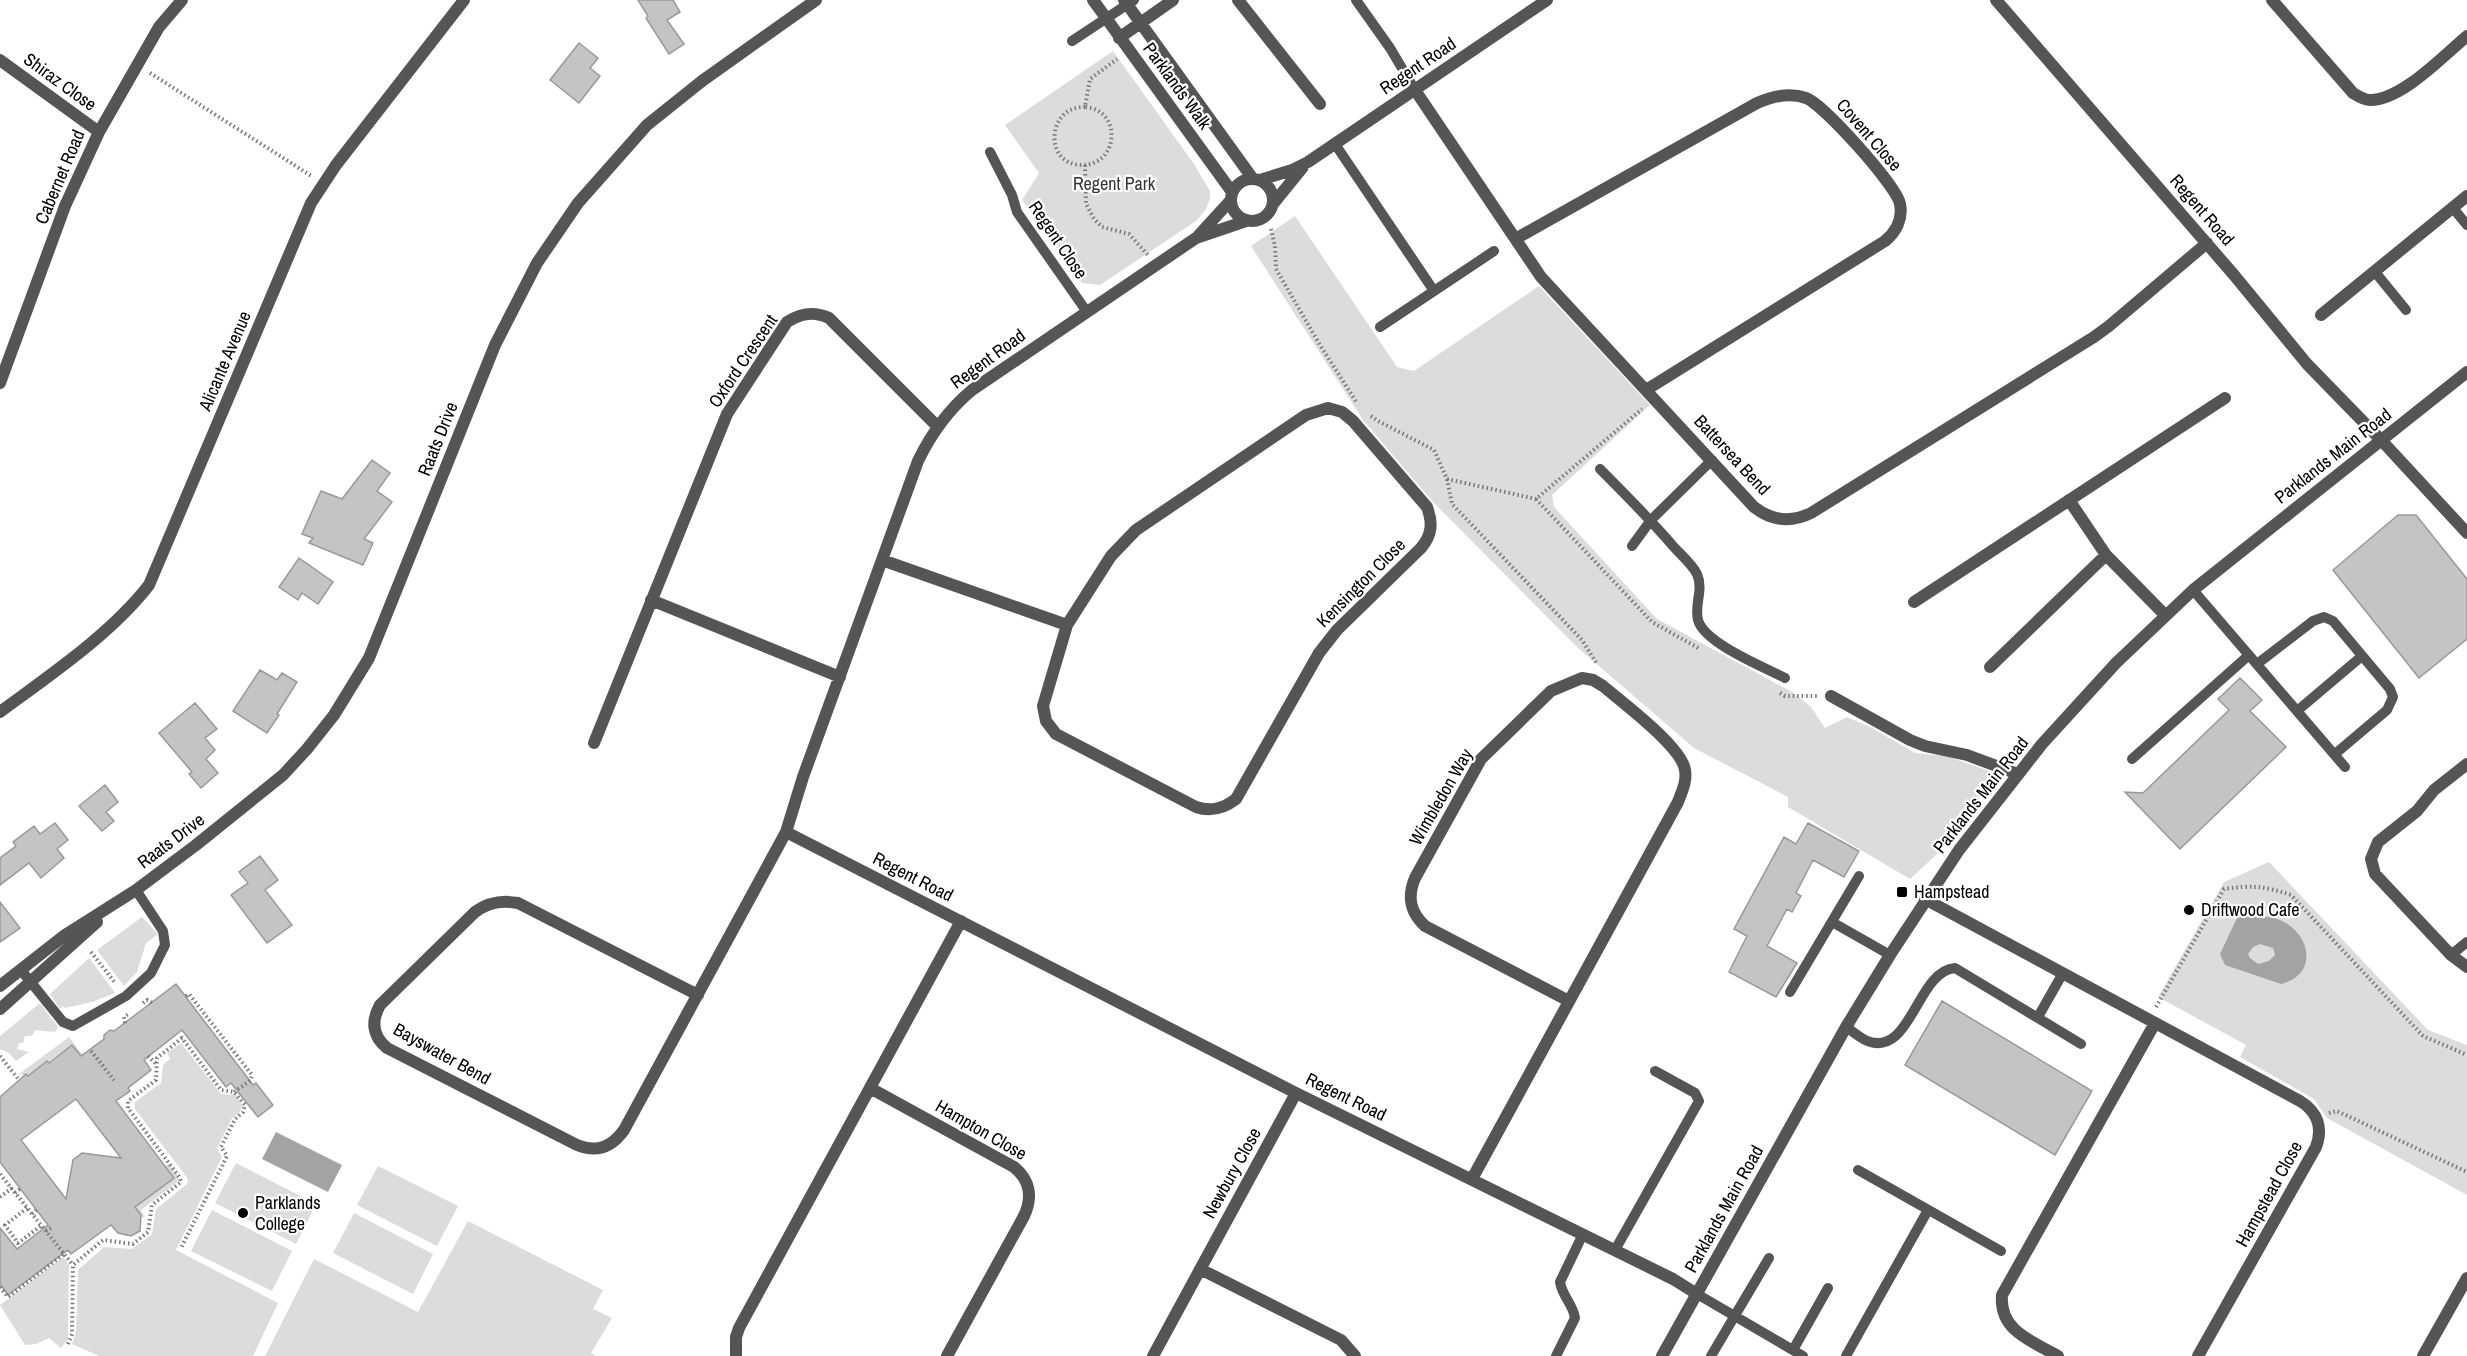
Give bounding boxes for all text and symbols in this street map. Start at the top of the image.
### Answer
street label: Regent Road [1375,31,1461,100]
street label: Parklands Walk [1137,37,1218,135]
street label: Shiraz Close [19,47,102,117]
street label: Covent Close [1831,93,1908,176]
street label: Cabernet Road [28,126,91,228]
street label: Regent Road [2164,169,2240,251]
park label: Regent Park [1073,171,1156,196]
street label: Regent Close [1023,196,1094,284]
street label: Alicante Avenue [192,307,257,416]
street label: Oxford Crescent [702,309,783,412]
street label: Regent Road [945,323,1030,394]
street label: Raats Drive [411,398,464,480]
street label: Parklands Main Road [2269,402,2396,509]
street label: Battersea Bend [1689,409,1776,500]
street label: Kensington Close [1311,533,1411,633]
street label: Parklands Main Road [1927,731,2034,858]
street label: Wimbledon Way [1403,743,1479,850]
street label: Raats Drive [132,807,209,874]
street label: Regent Road [869,846,958,907]
place label: Hampstead [1914,879,1989,904]
marker: Hampstead [1895,885,1909,899]
place label: Driftwood Cafe [2201,897,2299,922]
marker: Driftwood Cafe [2182,903,2196,917]
street label: Bayswater Bend [389,1017,495,1091]
street label: Regent Road [1302,1066,1391,1127]
street label: Hampton Close [931,1093,1032,1166]
street label: Newbury Close [1196,1123,1267,1223]
street label: Hampstead Close [2229,1136,2308,1251]
street label: Parklands Main Road [1678,1141,1769,1277]
place label: Parklands College [255,1190,321,1236]
marker: Parklands College [236,1206,250,1220]

